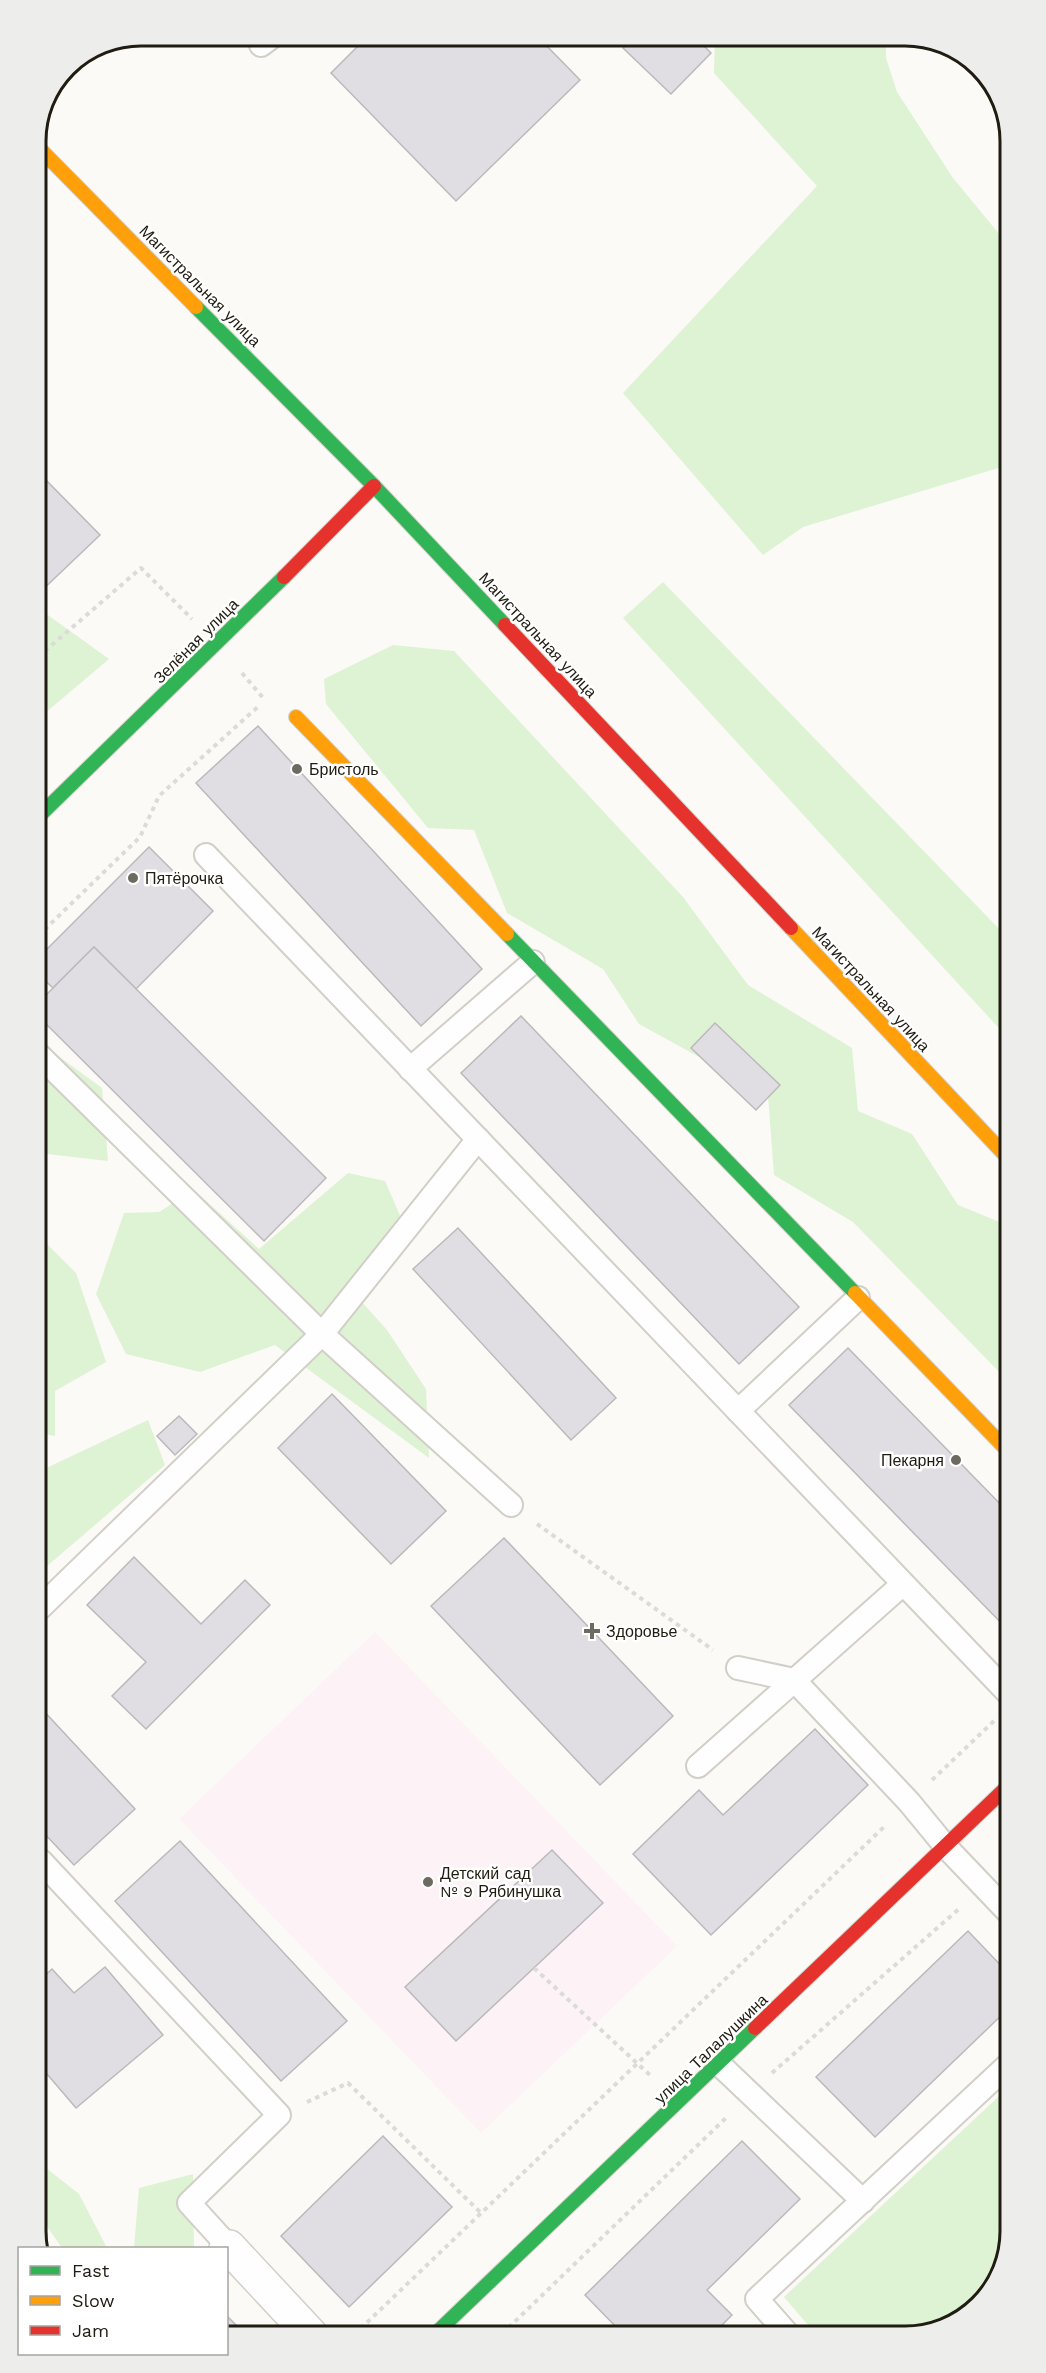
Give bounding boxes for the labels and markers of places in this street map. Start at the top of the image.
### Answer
place label: Бристоль [309,760,379,779]
marker: Бристоль [290,762,304,776]
place label: Пятёрочка [145,869,224,888]
marker: Пятёрочка [126,871,140,885]
place label: Пекарня [881,1451,944,1470]
marker: Пекарня [949,1453,963,1467]
marker: Здоровье [583,1622,601,1640]
place label: Здоровье [606,1622,678,1641]
place label: Детский сад № 9 Рябинушка [440,1864,561,1901]
marker: Детский сад № 9 Рябинушка [421,1875,435,1889]

